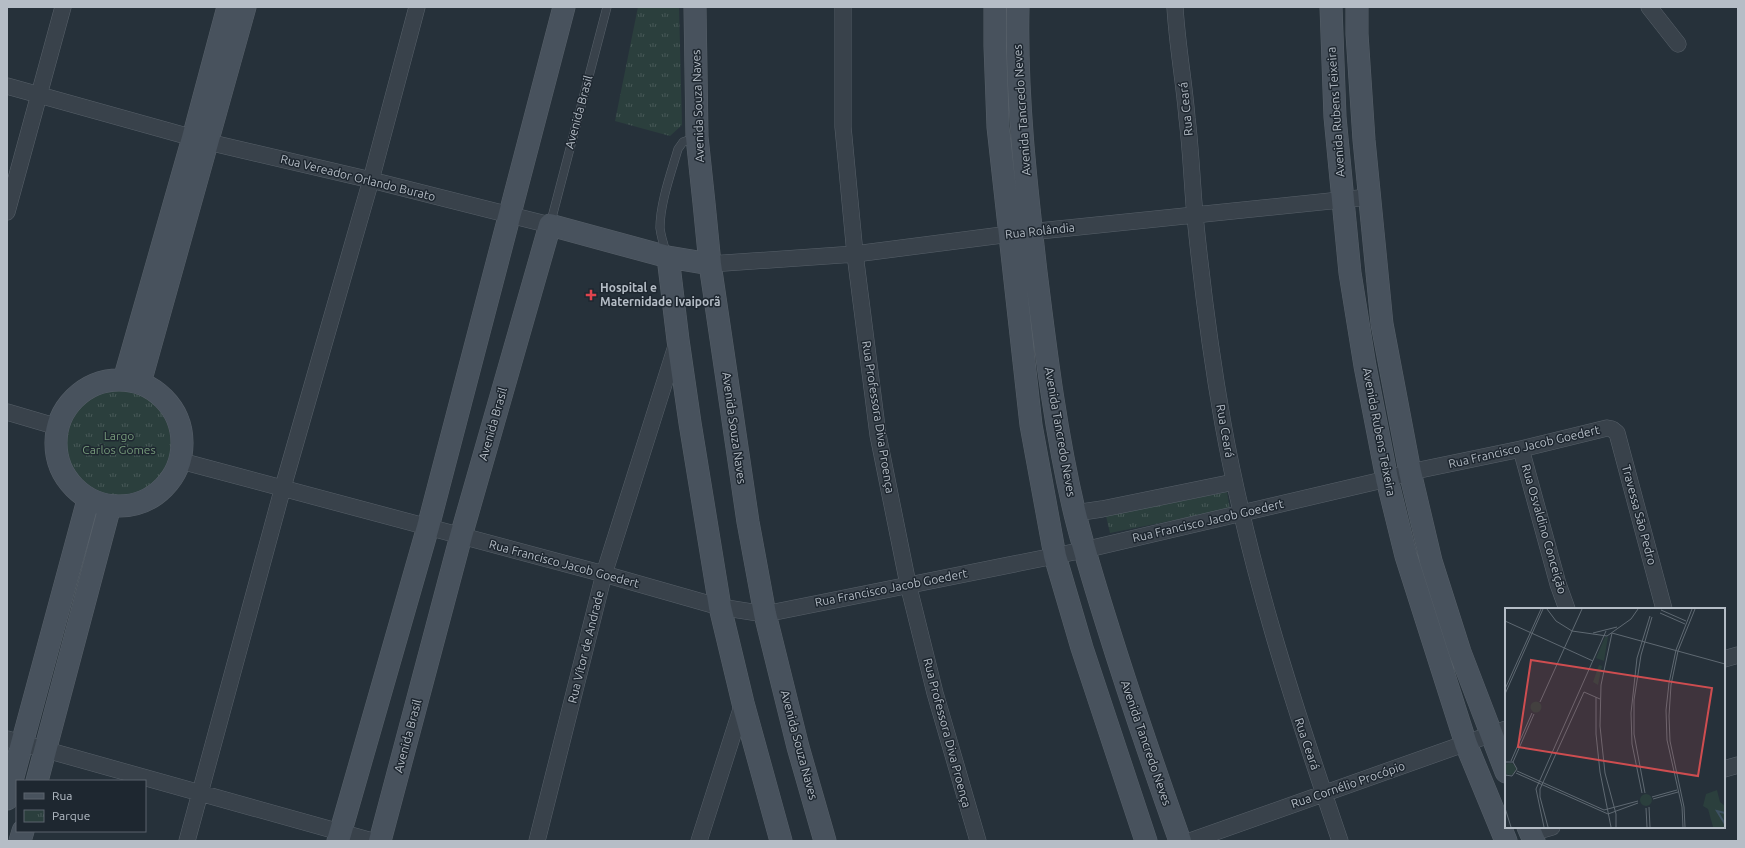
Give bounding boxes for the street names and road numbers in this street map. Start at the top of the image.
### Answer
street label: Avenida Tancredo Neves [1010,44,1033,176]
street label: Avenida Rubens Teixeira [1324,47,1347,178]
street label: Avenida Souza Naves [689,49,706,163]
street label: Avenida Brasil [562,74,595,150]
street label: Rua Ceará [1176,81,1195,137]
street label: Rua Vereador Orlando Burato [279,152,437,203]
street label: Rua Rolândia [1004,220,1075,241]
street label: Rua Professora Diva Proença [860,340,897,494]
street label: Avenida Tancredo Neves [1043,366,1078,498]
street label: Avenida Rubens Teixeira [1361,367,1398,497]
street label: Avenida Souza Naves [720,371,749,485]
street label: Avenida Brasil [476,386,509,462]
street label: Rua Ceará [1214,403,1237,459]
street label: Rua Francisco Jacob Goedert [1447,423,1601,470]
street label: Rua Osvaldino Conceição [1520,462,1569,595]
street label: Travessa São Pedro [1620,463,1659,566]
street label: Rua Francisco Jacob Goedert [1131,497,1285,544]
street label: Rua Francisco Jacob Goedert [488,537,641,590]
street label: Rua Francisco Jacob Goedert [814,566,968,609]
street label: Rua Vítor de Andrade [565,589,606,705]
street label: Rua Professora Diva Proença [921,657,974,809]
street label: Avenida Tancredo Neves [1119,679,1174,807]
street label: Avenida Souza Naves [779,689,820,801]
street label: Avenida Brasil [391,698,424,774]
street label: Rua Ceará [1293,716,1322,772]
street label: Rua Cornélio Procópio [1289,759,1407,810]

